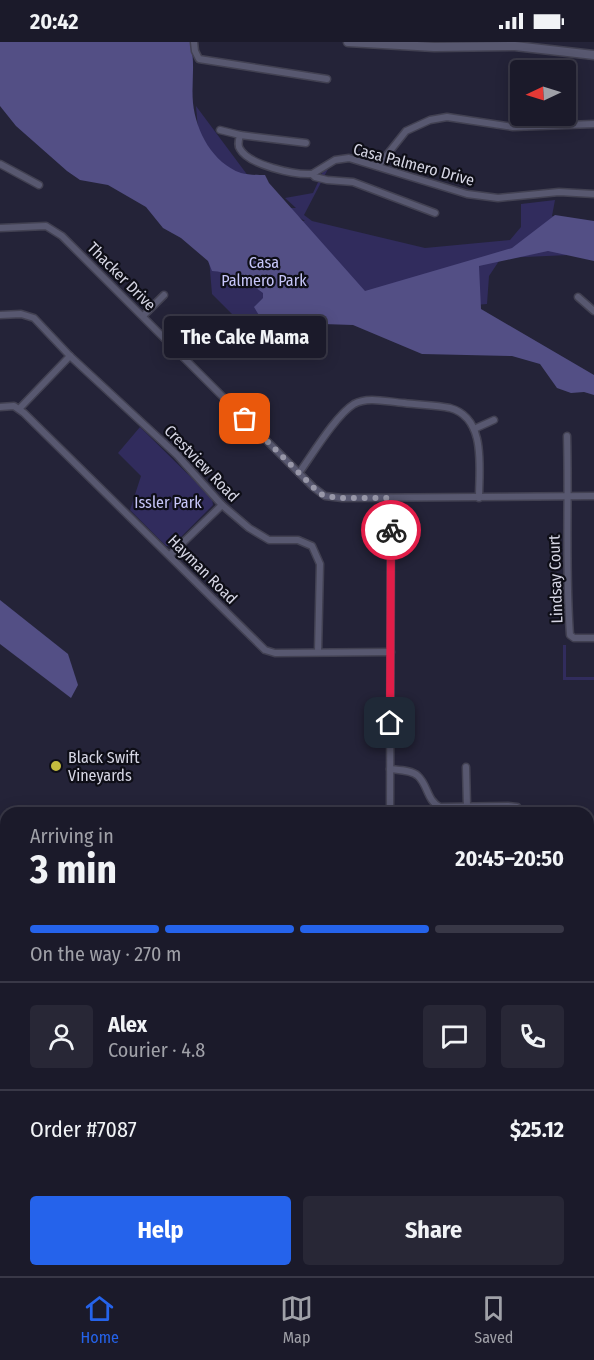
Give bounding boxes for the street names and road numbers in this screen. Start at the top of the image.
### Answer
street label: Casa Palmero Drive [351,139,477,190]
street label: Thacker Drive [83,238,160,315]
street label: Crestview Road [160,421,243,506]
street label: Hayman Road [164,531,241,608]
street label: Lindsay Court [544,534,567,624]

